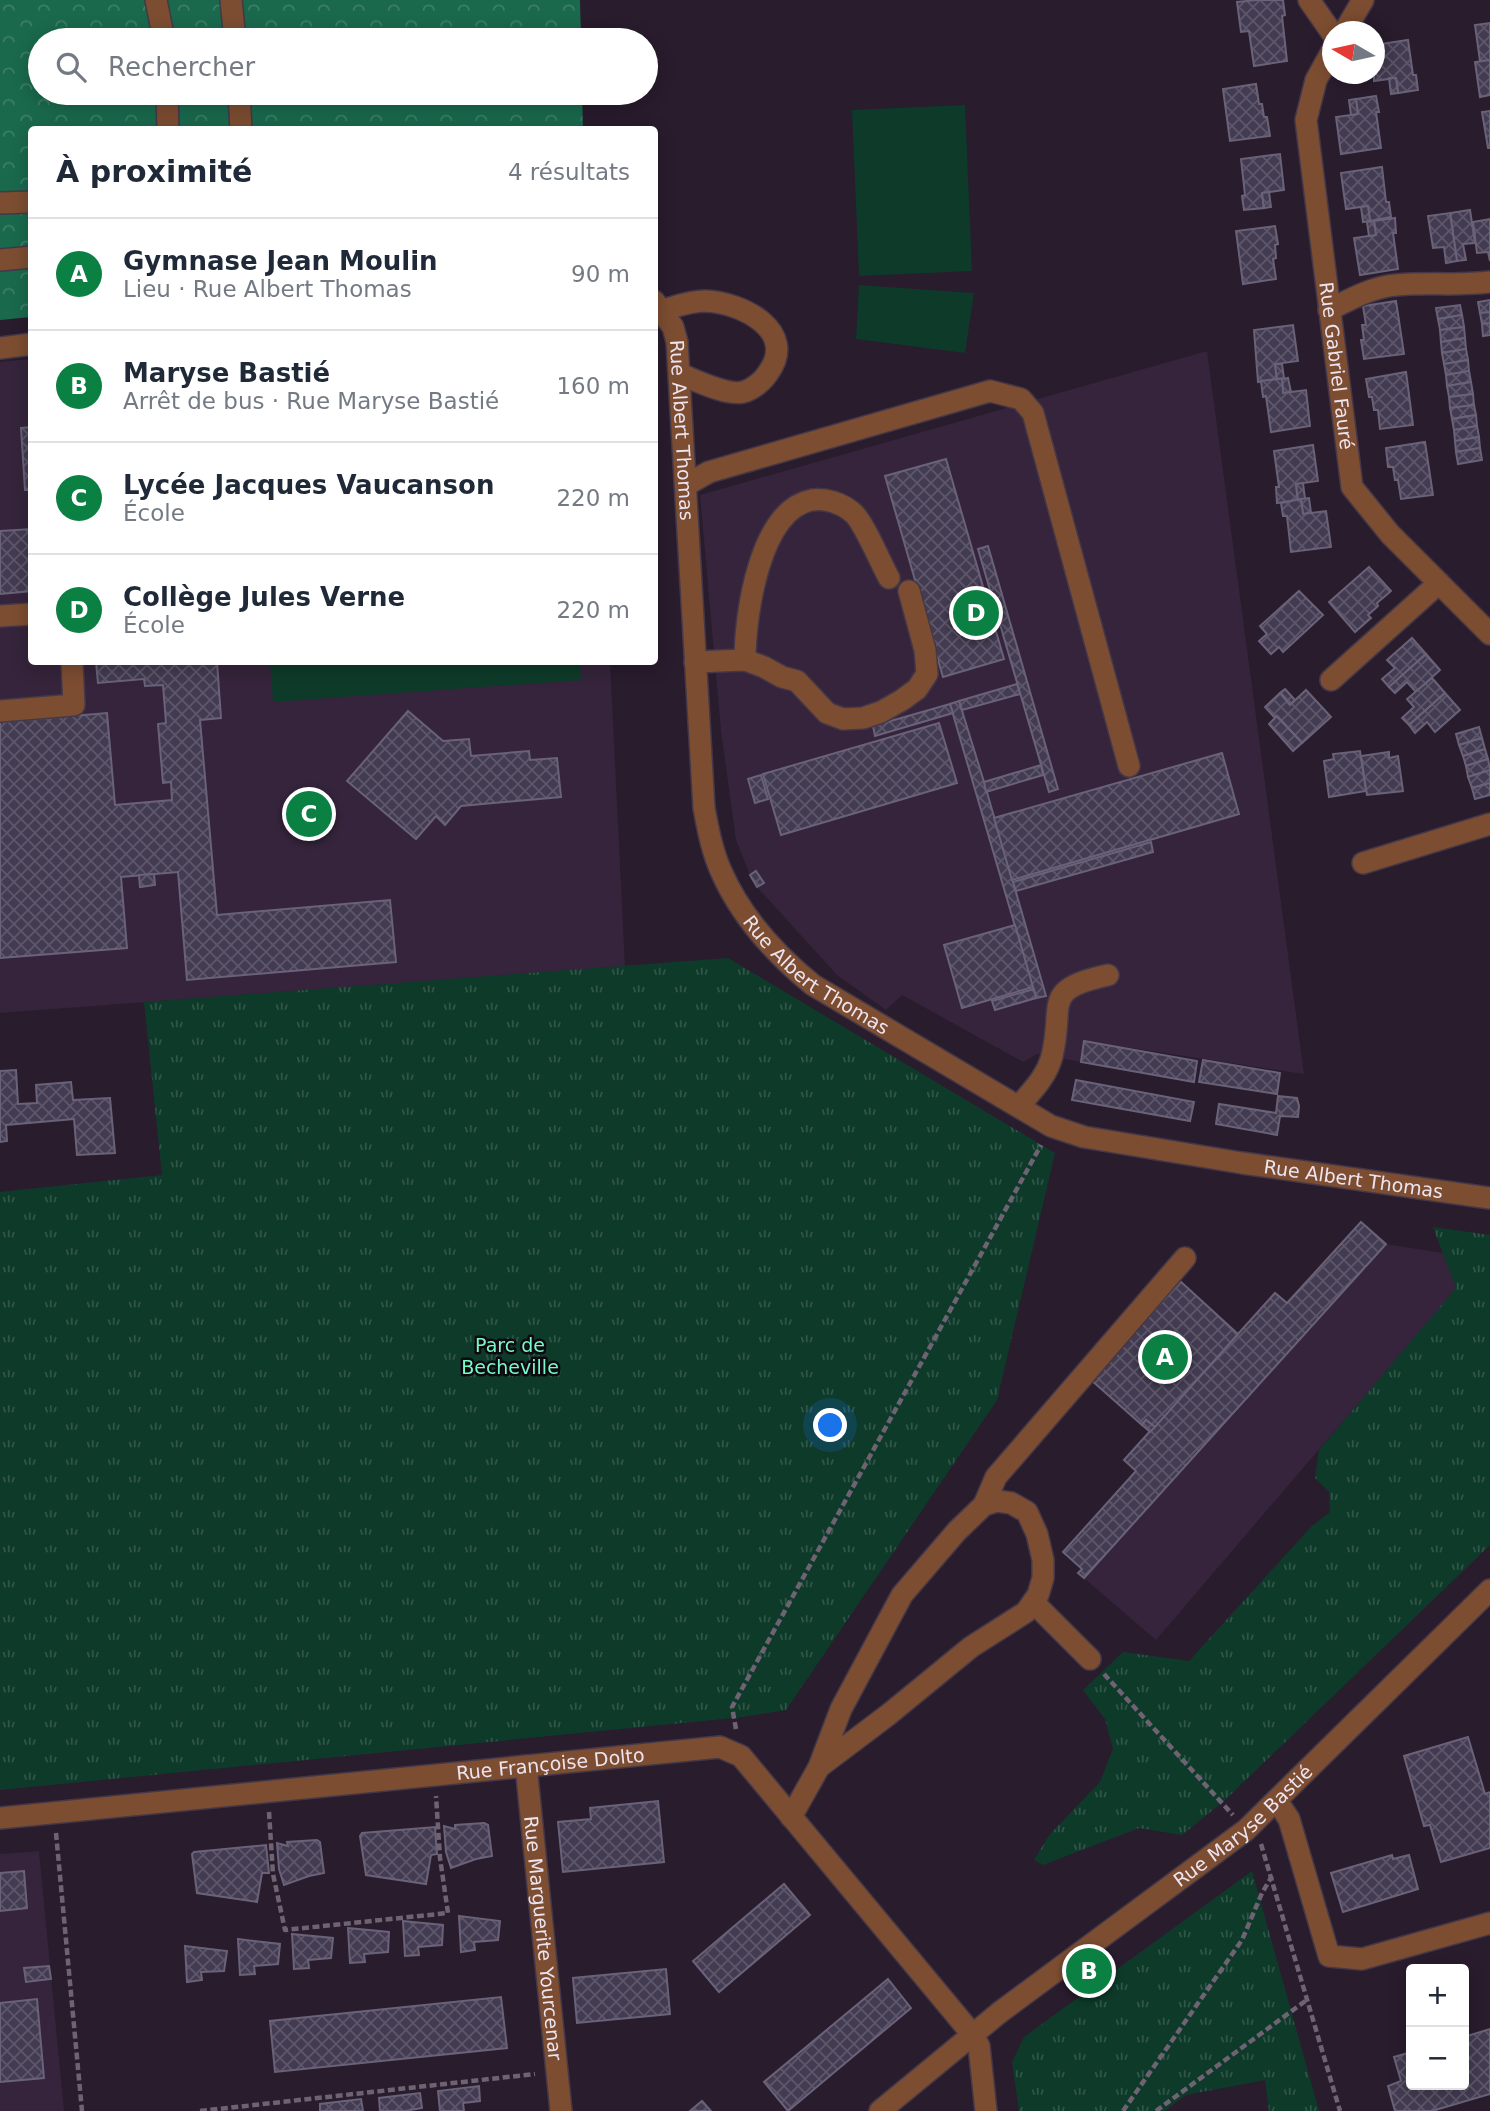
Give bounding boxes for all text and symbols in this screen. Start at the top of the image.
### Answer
north arrow [1322,21,1385,84]
search box [28,28,658,105]
icon: search [52,48,90,86]
text: Rechercher [108,52,255,82]
text: À proximité [56,154,252,189]
text: 4 résultats [508,159,630,185]
text: Gymnase Jean Moulin [123,246,438,276]
text: A [70,261,88,287]
text: 90 m [571,261,630,287]
text: Lieu · Rue Albert Thomas [123,276,412,302]
street label: Rue Gabriel Fauré [1315,281,1358,451]
street label: Rue Albert Thomas [666,339,698,521]
text: Maryse Bastié [123,358,330,388]
text: B [70,373,88,399]
text: 160 m [556,373,630,399]
text: Arrêt de bus · Rue Maryse Bastié [123,388,499,414]
text: Lycée Jacques Vaucanson [123,470,494,500]
text: C [71,485,87,511]
text: 220 m [556,485,630,511]
text: École [123,500,185,526]
text: Collège Jules Verne [123,582,405,612]
pin: D [953,587,999,639]
text: D [69,597,89,623]
text: 220 m [556,597,630,623]
text: École [123,612,185,638]
pin: C [286,788,332,840]
street label: Rue Albert Thomas [739,911,893,1039]
street label: Rue Albert Thomas [1262,1155,1445,1202]
pin: A [1142,1331,1188,1383]
park label: Parc de Becheville [461,1334,559,1378]
your location [813,1408,847,1442]
street label: Rue Françoise Dolto [455,1744,645,1784]
street label: Rue Maryse Bastié [1169,1760,1317,1891]
street label: Rue Marguerite Yourcenar [520,1815,567,2062]
pin: B [1066,1945,1112,1997]
map controls [1406,1964,1469,2090]
button: + [1406,1964,1469,2027]
button: − [1406,2027,1469,2090]

